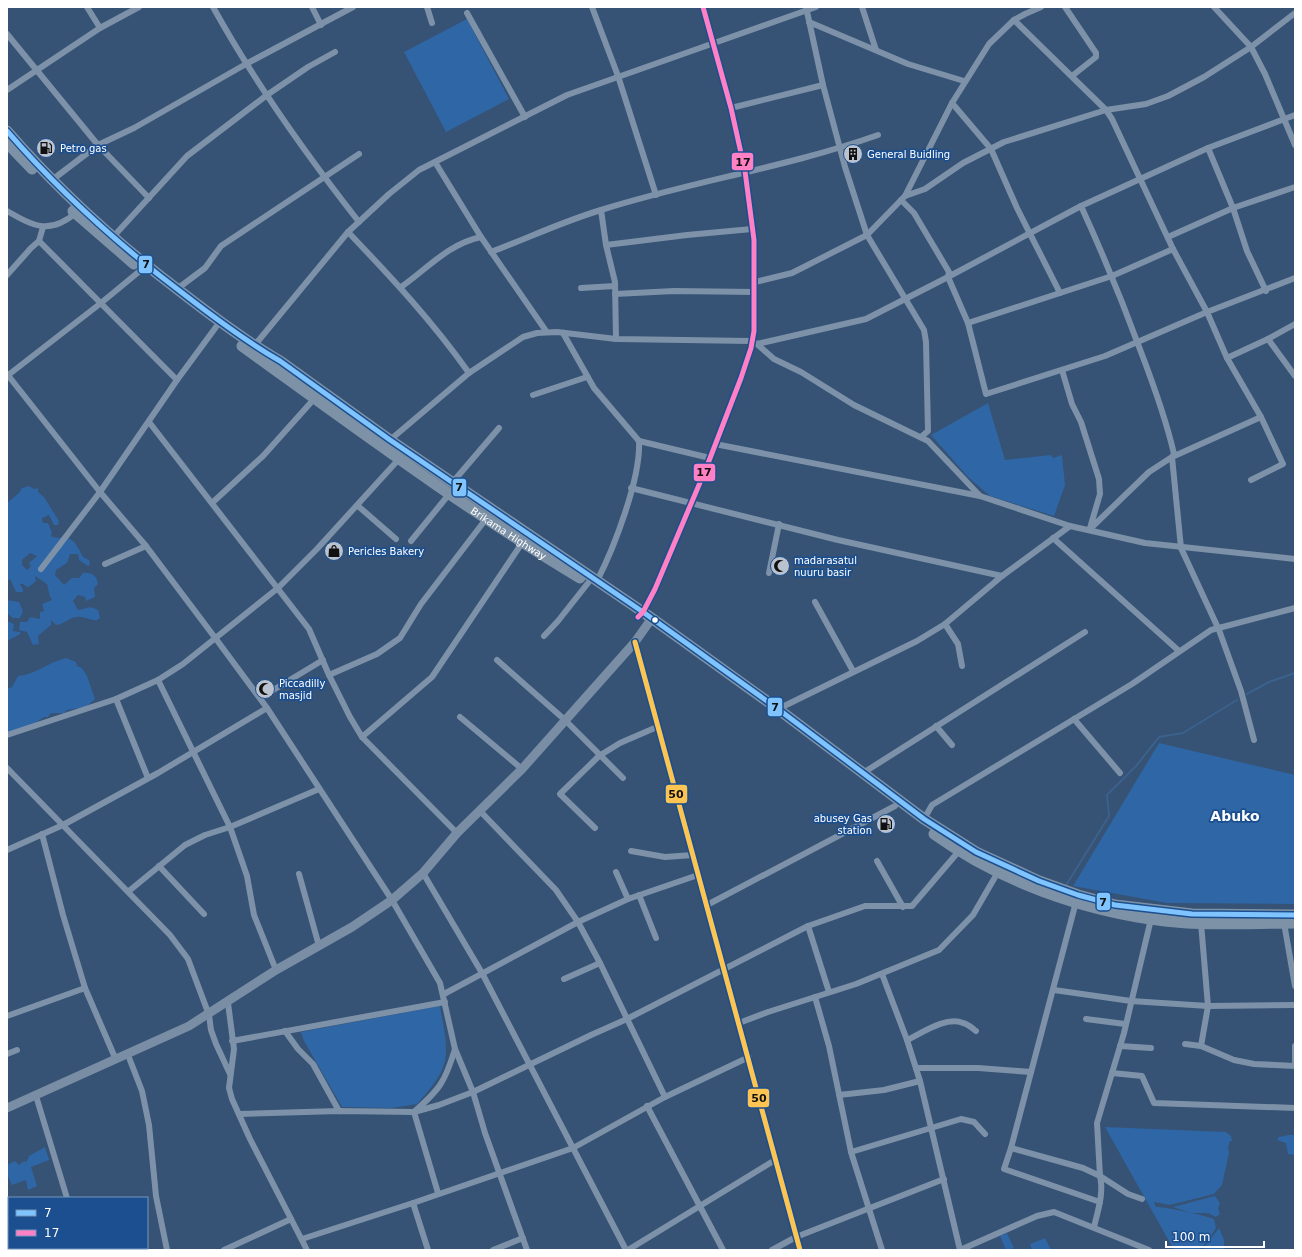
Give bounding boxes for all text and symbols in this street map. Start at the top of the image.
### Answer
fuel station icon: Petro gas [35,137,57,159]
place label: Petro gas [60,143,107,154]
building icon: General Buidling [842,143,864,165]
place label: General Buidling [867,149,950,160]
line badge: 17 [731,152,754,171]
text: 17 [735,156,751,169]
line badge: 7 [138,255,153,274]
text: 7 [142,258,150,271]
line badge: 17 [693,463,716,482]
text: 17 [696,466,712,479]
line badge: 7 [452,478,467,497]
text: 7 [455,481,463,494]
street label: Brikama Highway [469,505,549,562]
shop icon: Pericles Bakery [323,540,345,562]
place label: Pericles Bakery [348,546,424,557]
mosque icon: madarasatul nuuru basir [769,555,791,577]
place label: madarasatul nuuru basir [794,555,857,578]
unlabelled marker [650,615,660,625]
mosque icon: Piccadilly masjid [254,678,276,700]
place label: Piccadilly masjid [279,678,325,701]
line badge: 7 [767,697,783,717]
text: 7 [771,701,779,714]
line badge: 50 [665,784,688,804]
text: 50 [668,788,684,801]
district label: Abuko [1210,808,1260,824]
place label: abusey Gas station [814,813,872,836]
fuel station icon: abusey Gas station [875,813,897,835]
line badge: 7 [1096,892,1111,911]
text: 7 [1099,896,1107,909]
line badge: 50 [747,1088,770,1108]
text: 50 [751,1092,767,1105]
legend [8,1197,148,1249]
text: 7 [44,1206,52,1220]
scale bar [1166,1223,1264,1249]
text: 17 [44,1226,59,1240]
text: 100 m [1172,1230,1210,1244]

